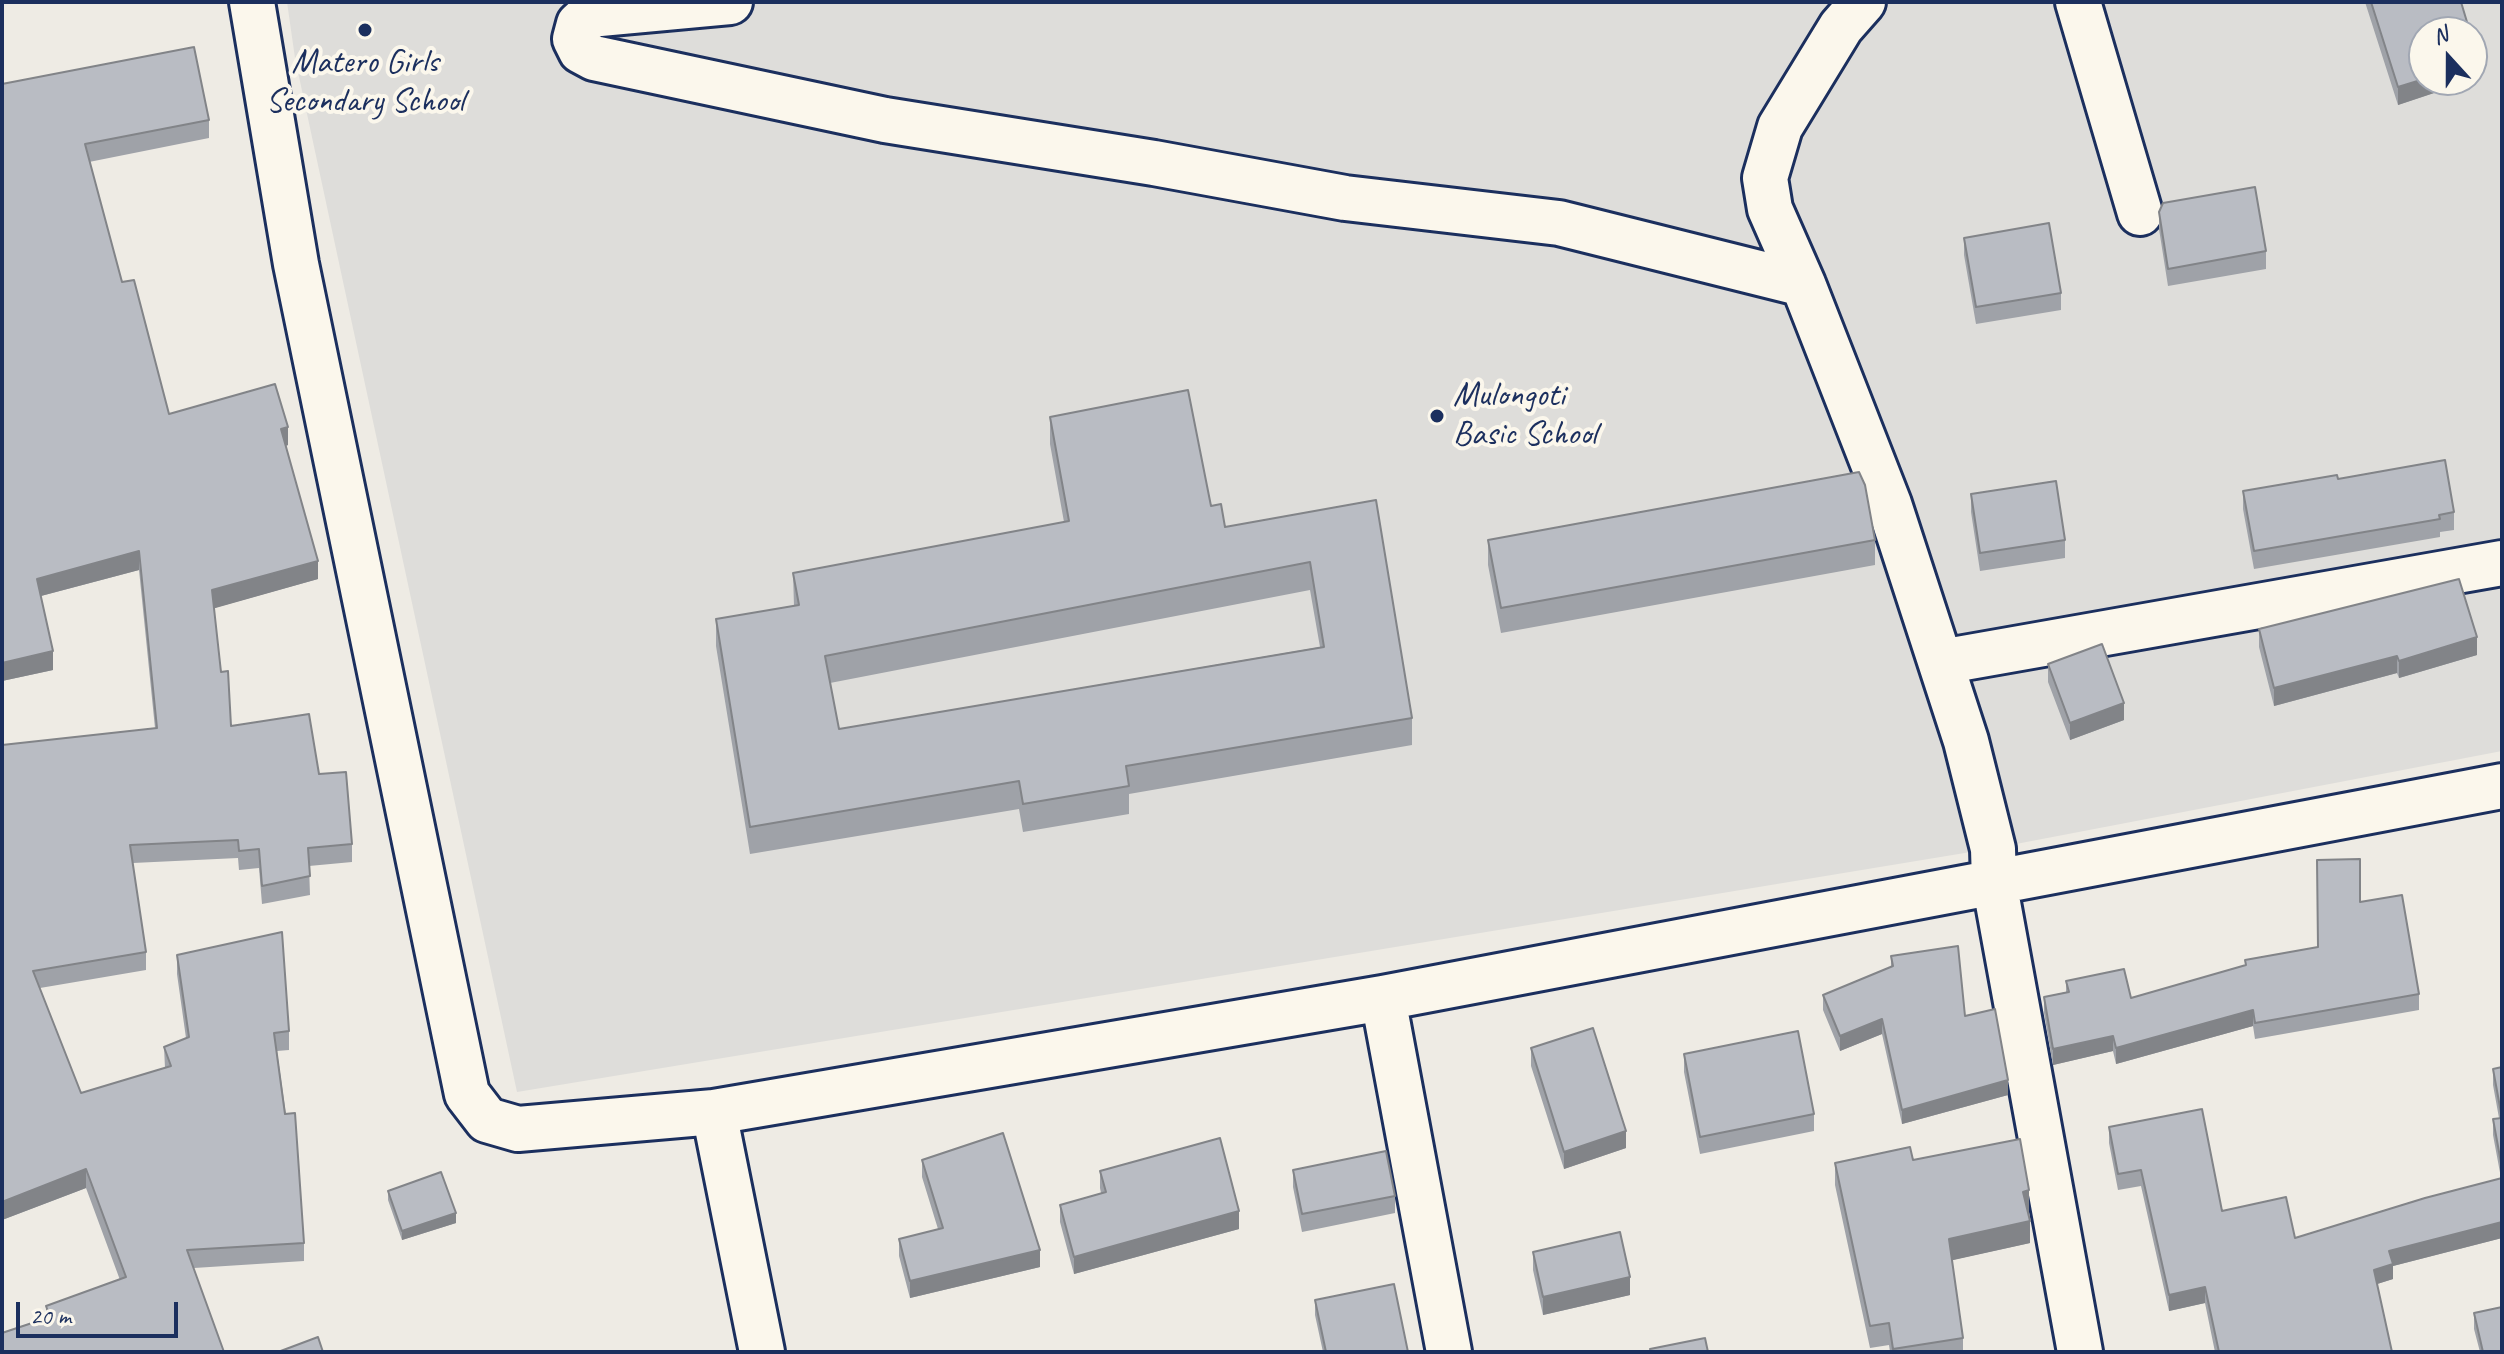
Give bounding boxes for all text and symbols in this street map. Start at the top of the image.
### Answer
north arrow [2408,16,2488,96]
text: N [2429,20,2451,51]
marker: Matero Girls Secondary School [356,21,374,39]
place label: Matero Girls Secondary School [266,43,464,122]
place label: Mulongoti Basic School [1453,376,1597,456]
marker: Mulongoti Basic School [1428,407,1446,425]
scale bar [20,1286,182,1336]
text: 20 m [30,1301,71,1331]

